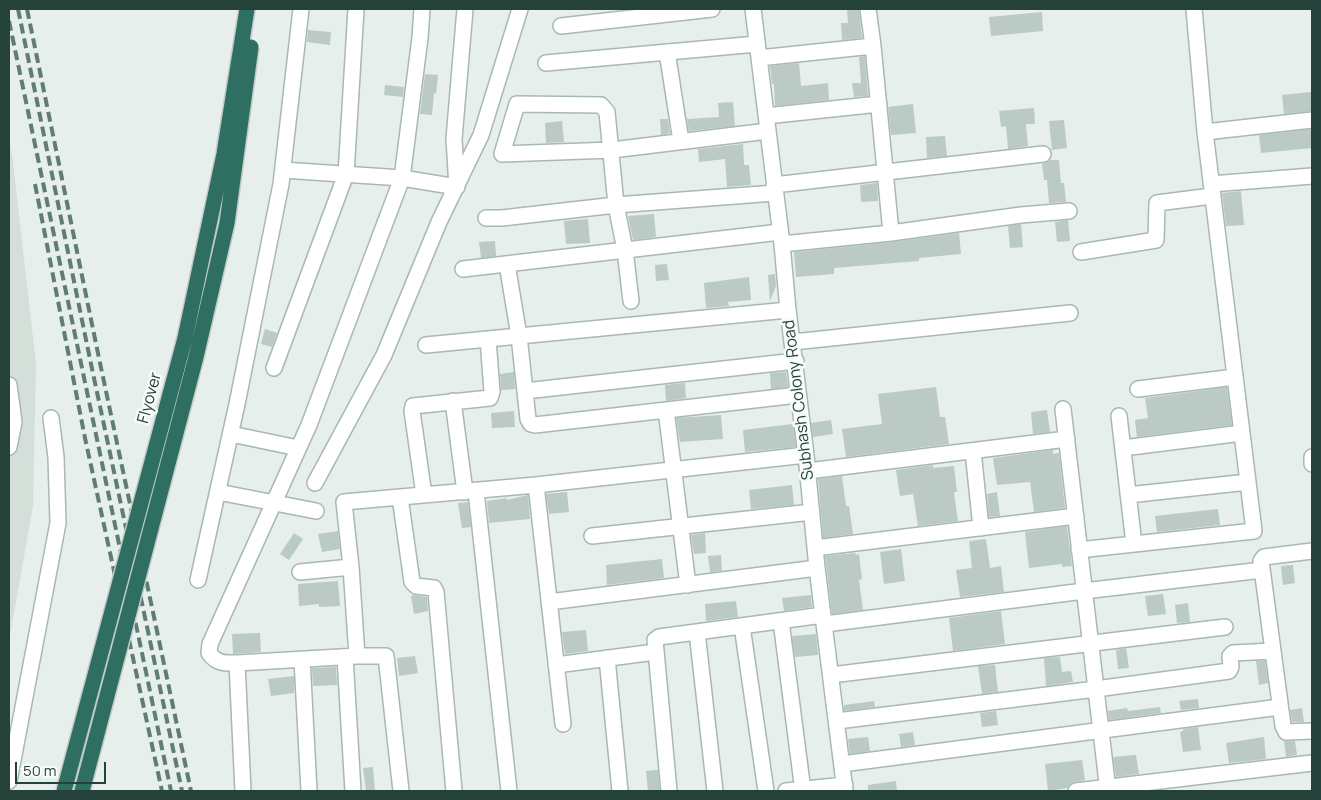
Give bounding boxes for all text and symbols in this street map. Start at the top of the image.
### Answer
street label: Subhash Colony Road [780,319,818,481]
street label: Flyover [134,370,166,426]
scale bar [18,752,109,784]
text: 50 m [23,760,57,781]

